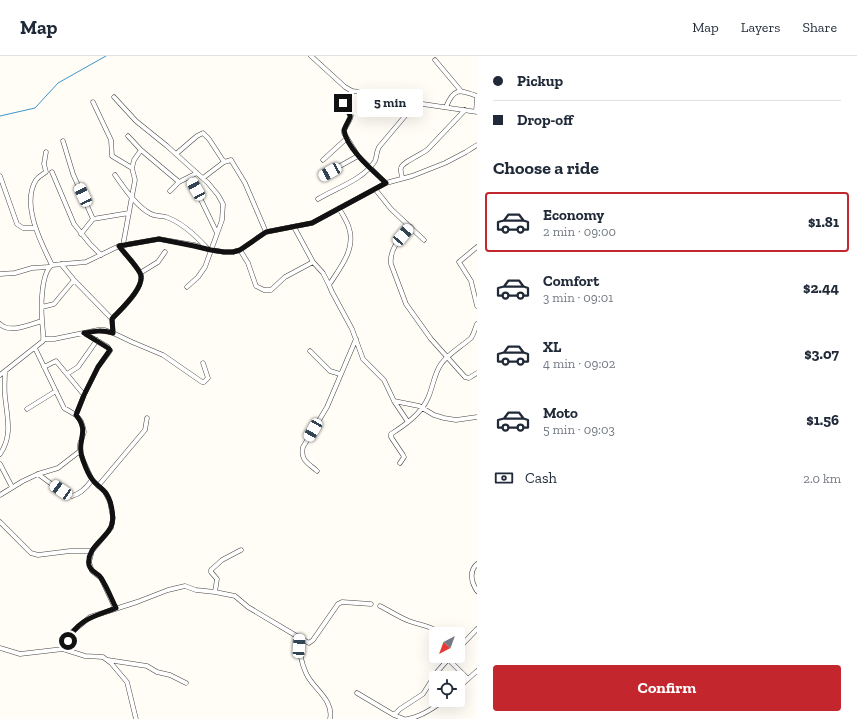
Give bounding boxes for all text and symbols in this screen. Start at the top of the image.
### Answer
text: Map [20,16,57,39]
text: Map [692,19,719,36]
text: Layers [741,19,780,36]
text: Share [802,19,837,36]
text: Pickup [517,72,563,90]
callout: 5 min [357,89,423,117]
route end [334,94,352,112]
text: 5 min [374,95,406,110]
text: Drop-off [517,111,573,129]
text: Choose a ride [493,157,599,179]
car [317,161,343,183]
car [185,176,207,202]
car [72,182,94,208]
icon: car [495,204,531,240]
text: Economy [543,206,604,224]
text: $1.81 [808,213,839,231]
car [391,222,415,248]
text: 2 min · 09:00 [543,224,616,239]
icon: car [495,270,531,306]
text: Comfort [543,272,599,290]
text: $2.44 [803,279,839,297]
text: 3 min · 09:01 [543,290,613,305]
icon: car [495,336,531,372]
text: XL [543,338,561,356]
text: $3.07 [804,345,839,363]
text: 4 min · 09:02 [543,356,616,371]
icon: car [495,402,531,438]
text: Moto [543,404,578,422]
text: $1.56 [806,411,839,429]
car [302,417,324,443]
text: 5 min · 09:03 [543,422,615,437]
icon: cash [493,467,515,489]
text: Cash [525,469,557,487]
text: 2.0 km [803,471,841,486]
car [48,478,74,502]
north arrow [429,627,465,663]
map controls [429,627,465,707]
route start [59,632,77,650]
car [292,634,306,658]
button: Confirm [493,665,841,711]
button: locate [429,671,465,707]

